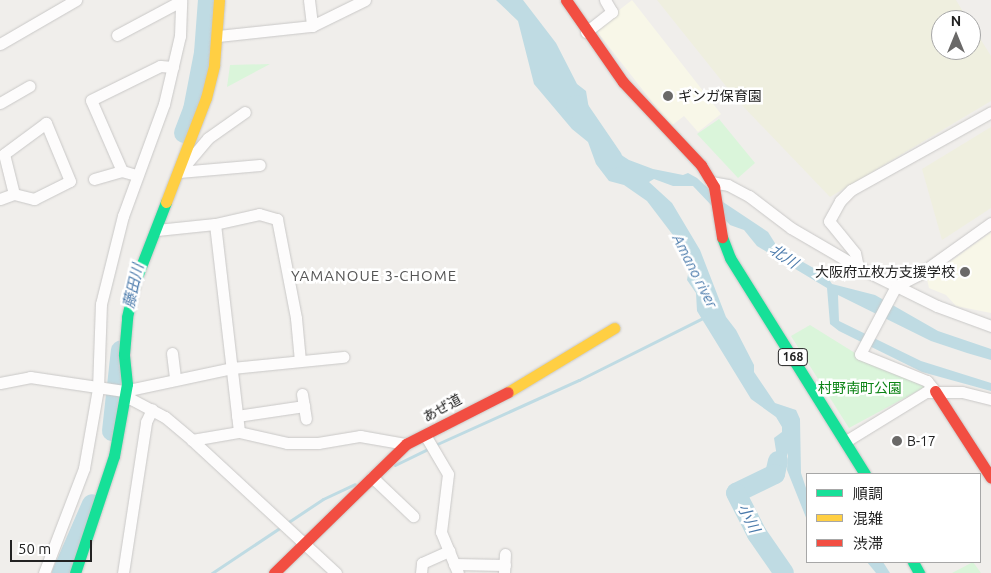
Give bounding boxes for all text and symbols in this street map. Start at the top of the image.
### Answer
north arrow [931,10,981,60]
text: N [951,13,961,29]
place label: ギンガ保育園 [678,88,762,104]
marker: ギンガ保育園 [662,90,674,102]
water label: Amano river [669,231,721,311]
water label: 北川 [767,240,801,272]
water label: 藤田川 [119,262,147,310]
place label: 大阪府立枚方支援学校 [815,264,955,280]
marker: 大阪府立枚方支援学校 [959,266,971,278]
district label: YAMANOUE 3-CHOME [289,267,459,285]
road number: 168 [777,348,809,367]
park label: 村野南町公園 [818,380,902,396]
street label: あぜ道 [420,390,464,426]
place label: B-17 [907,433,936,449]
marker: B-17 [891,435,903,447]
legend [806,473,981,563]
text: 順調 [853,485,883,502]
water label: 小川 [734,501,764,535]
text: 混雑 [853,510,883,527]
scale bar [12,530,95,562]
text: 渋滞 [853,535,883,552]
text: 50 m [18,540,51,557]

